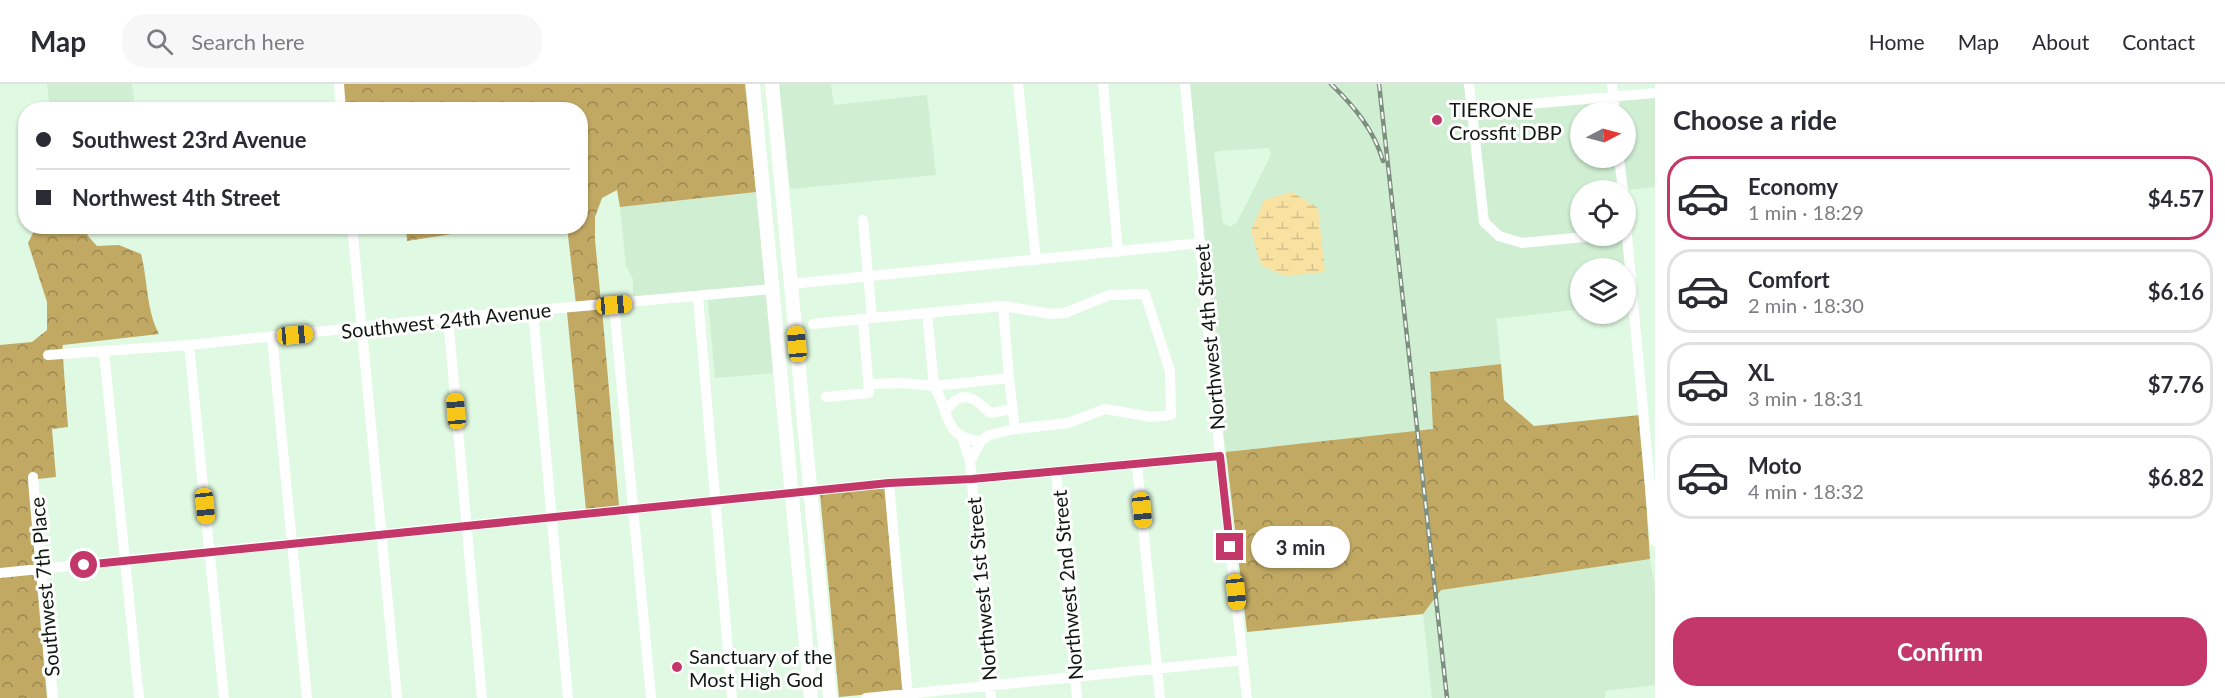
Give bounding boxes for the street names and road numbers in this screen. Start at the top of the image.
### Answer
street label: Northwest 4th Street [1189,243,1229,431]
street label: Southwest 24th Avenue [340,297,552,343]
street label: Northwest 2nd Street [1047,489,1087,681]
street label: Southwest 7th Place [24,496,64,678]
street label: Northwest 1st Street [961,496,1001,682]

